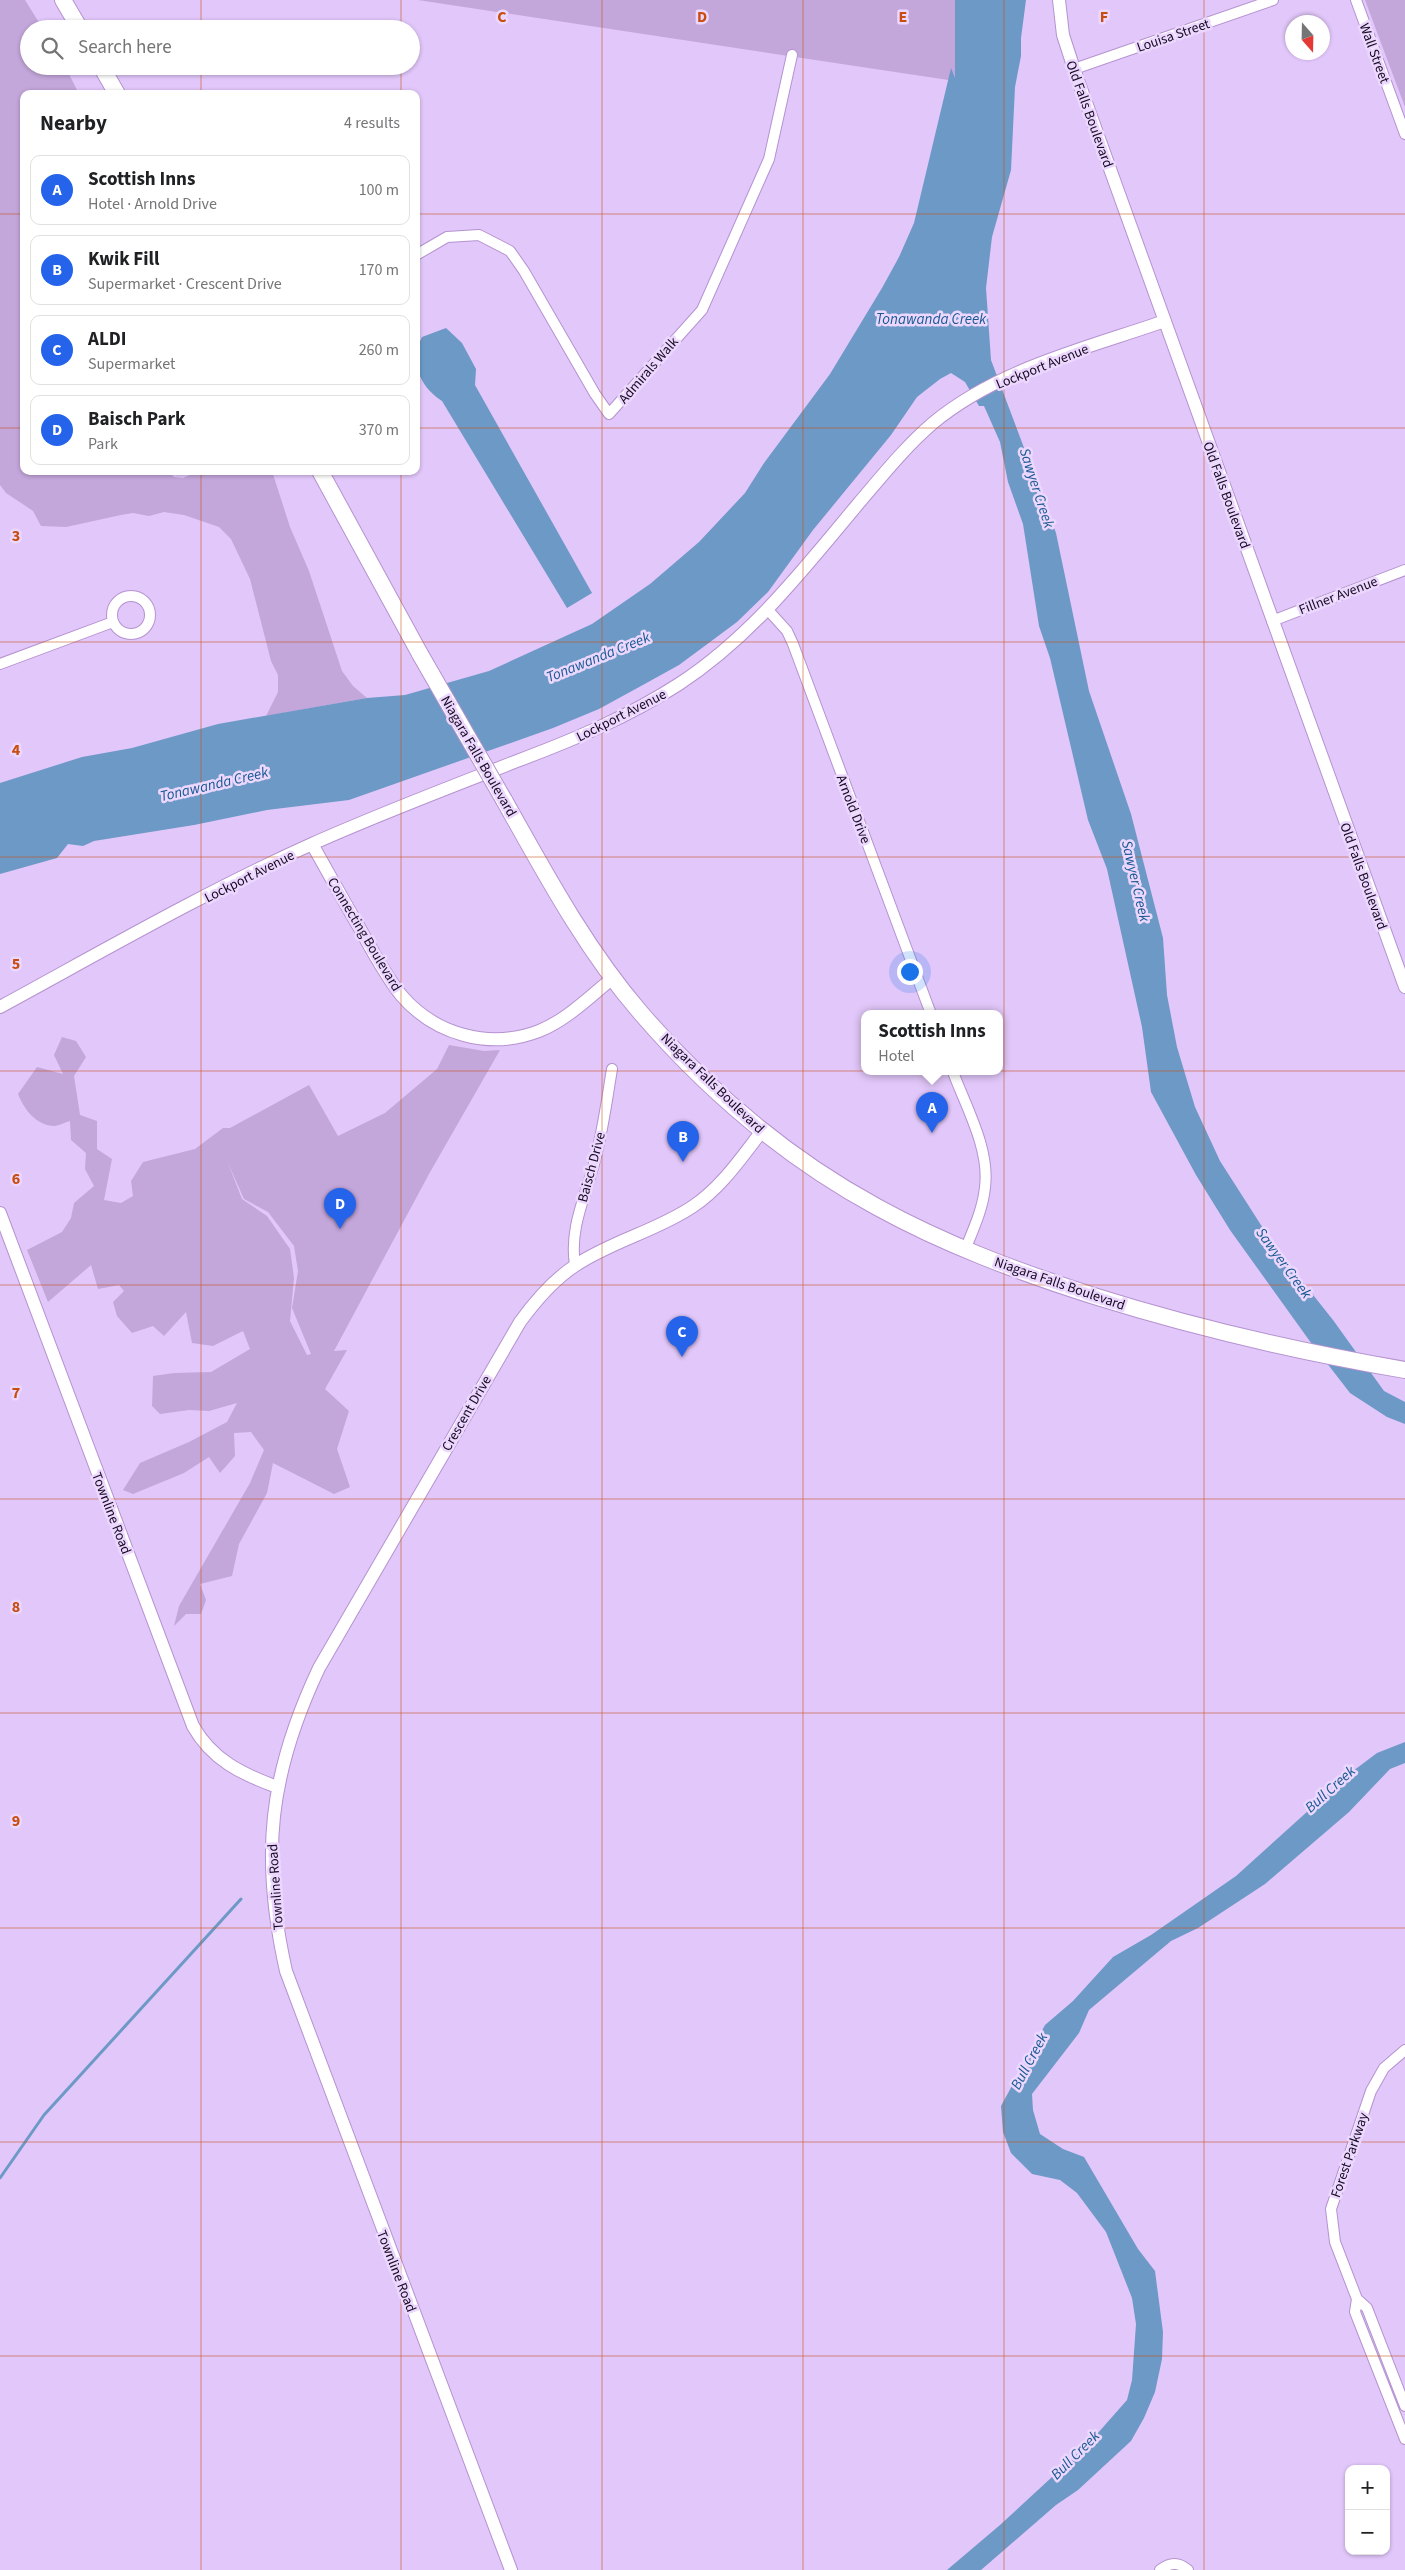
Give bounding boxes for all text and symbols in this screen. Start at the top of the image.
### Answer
text: C [497,6,507,28]
text: D [697,6,707,28]
text: E [899,6,907,28]
text: F [1100,6,1108,28]
street label: Louisa Street [1134,14,1213,58]
north arrow [1285,15,1330,60]
search box [20,20,420,75]
street label: Wall Street [1354,20,1394,87]
icon: search [38,34,66,62]
text: Search here [78,34,172,61]
street label: Old Falls Boulevard [1060,58,1118,171]
text: Nearby [40,108,107,138]
text: 4 results [344,112,400,134]
text: Scottish Inns [88,166,195,193]
text: A [52,179,62,201]
text: 100 m [359,179,399,201]
text: Hotel · Arnold Drive [88,193,217,215]
text: Kwik Fill [88,246,159,273]
text: B [52,259,62,281]
text: 170 m [359,259,399,281]
text: Supermarket · Crescent Drive [88,273,282,295]
water label: Tonawanda Creek [876,309,987,330]
text: ALDI [88,326,127,353]
street label: Admirals Walk [614,333,683,408]
text: C [52,339,62,361]
text: 260 m [359,339,399,361]
street label: Lockport Avenue [993,339,1092,395]
text: Supermarket [88,353,175,375]
text: Baisch Park [88,406,185,433]
text: D [52,419,62,441]
text: 370 m [359,419,399,441]
text: Park [88,433,118,455]
street label: Old Falls Boulevard [1197,439,1255,552]
water label: Sawyer Creek [1014,445,1060,532]
text: 3 [12,525,20,547]
street label: Fillner Avenue [1296,572,1381,620]
water label: Tonawanda Creek [543,627,654,688]
street label: Lockport Avenue [573,685,670,747]
street label: Niagara Falls Boulevard [435,692,521,821]
text: 4 [12,739,21,761]
water label: Tonawanda Creek [158,762,271,807]
street label: Arnold Drive [831,772,875,847]
street label: Old Falls Boulevard [1334,820,1392,933]
water label: Sawyer Creek [1116,838,1155,925]
street label: Lockport Avenue [201,846,298,908]
street label: Connecting Boulevard [322,874,406,995]
text: 5 [12,953,20,975]
your location [897,959,923,985]
popup [861,1010,1003,1075]
text: Scottish Inns [878,1018,986,1045]
street label: Niagara Falls Boulevard [658,1029,768,1137]
text: Hotel [878,1045,914,1067]
pin: A [916,1092,948,1133]
pin: B [667,1121,699,1162]
street label: Baisch Drive [573,1130,611,1204]
text: 6 [12,1168,20,1190]
pin: D [324,1188,356,1229]
water label: Sawyer Creek [1251,1224,1317,1304]
street label: Niagara Falls Boulevard [992,1252,1128,1316]
pin: C [666,1316,698,1357]
street label: Crescent Drive [437,1372,497,1455]
text: 7 [12,1382,20,1404]
street label: Townline Road [86,1469,136,1557]
text: 8 [12,1596,20,1618]
water label: Bull Creek [1300,1760,1361,1818]
text: 9 [12,1810,20,1832]
street label: Townline Road [263,1843,289,1931]
water label: Bull Creek [1006,2028,1054,2093]
street label: Forest Parkway [1326,2110,1374,2201]
street label: Townline Road [371,2227,421,2315]
water label: Bull Creek [1046,2426,1105,2485]
map controls [1345,2465,1390,2555]
button: + [1345,2465,1390,2510]
button: − [1345,2510,1390,2555]

